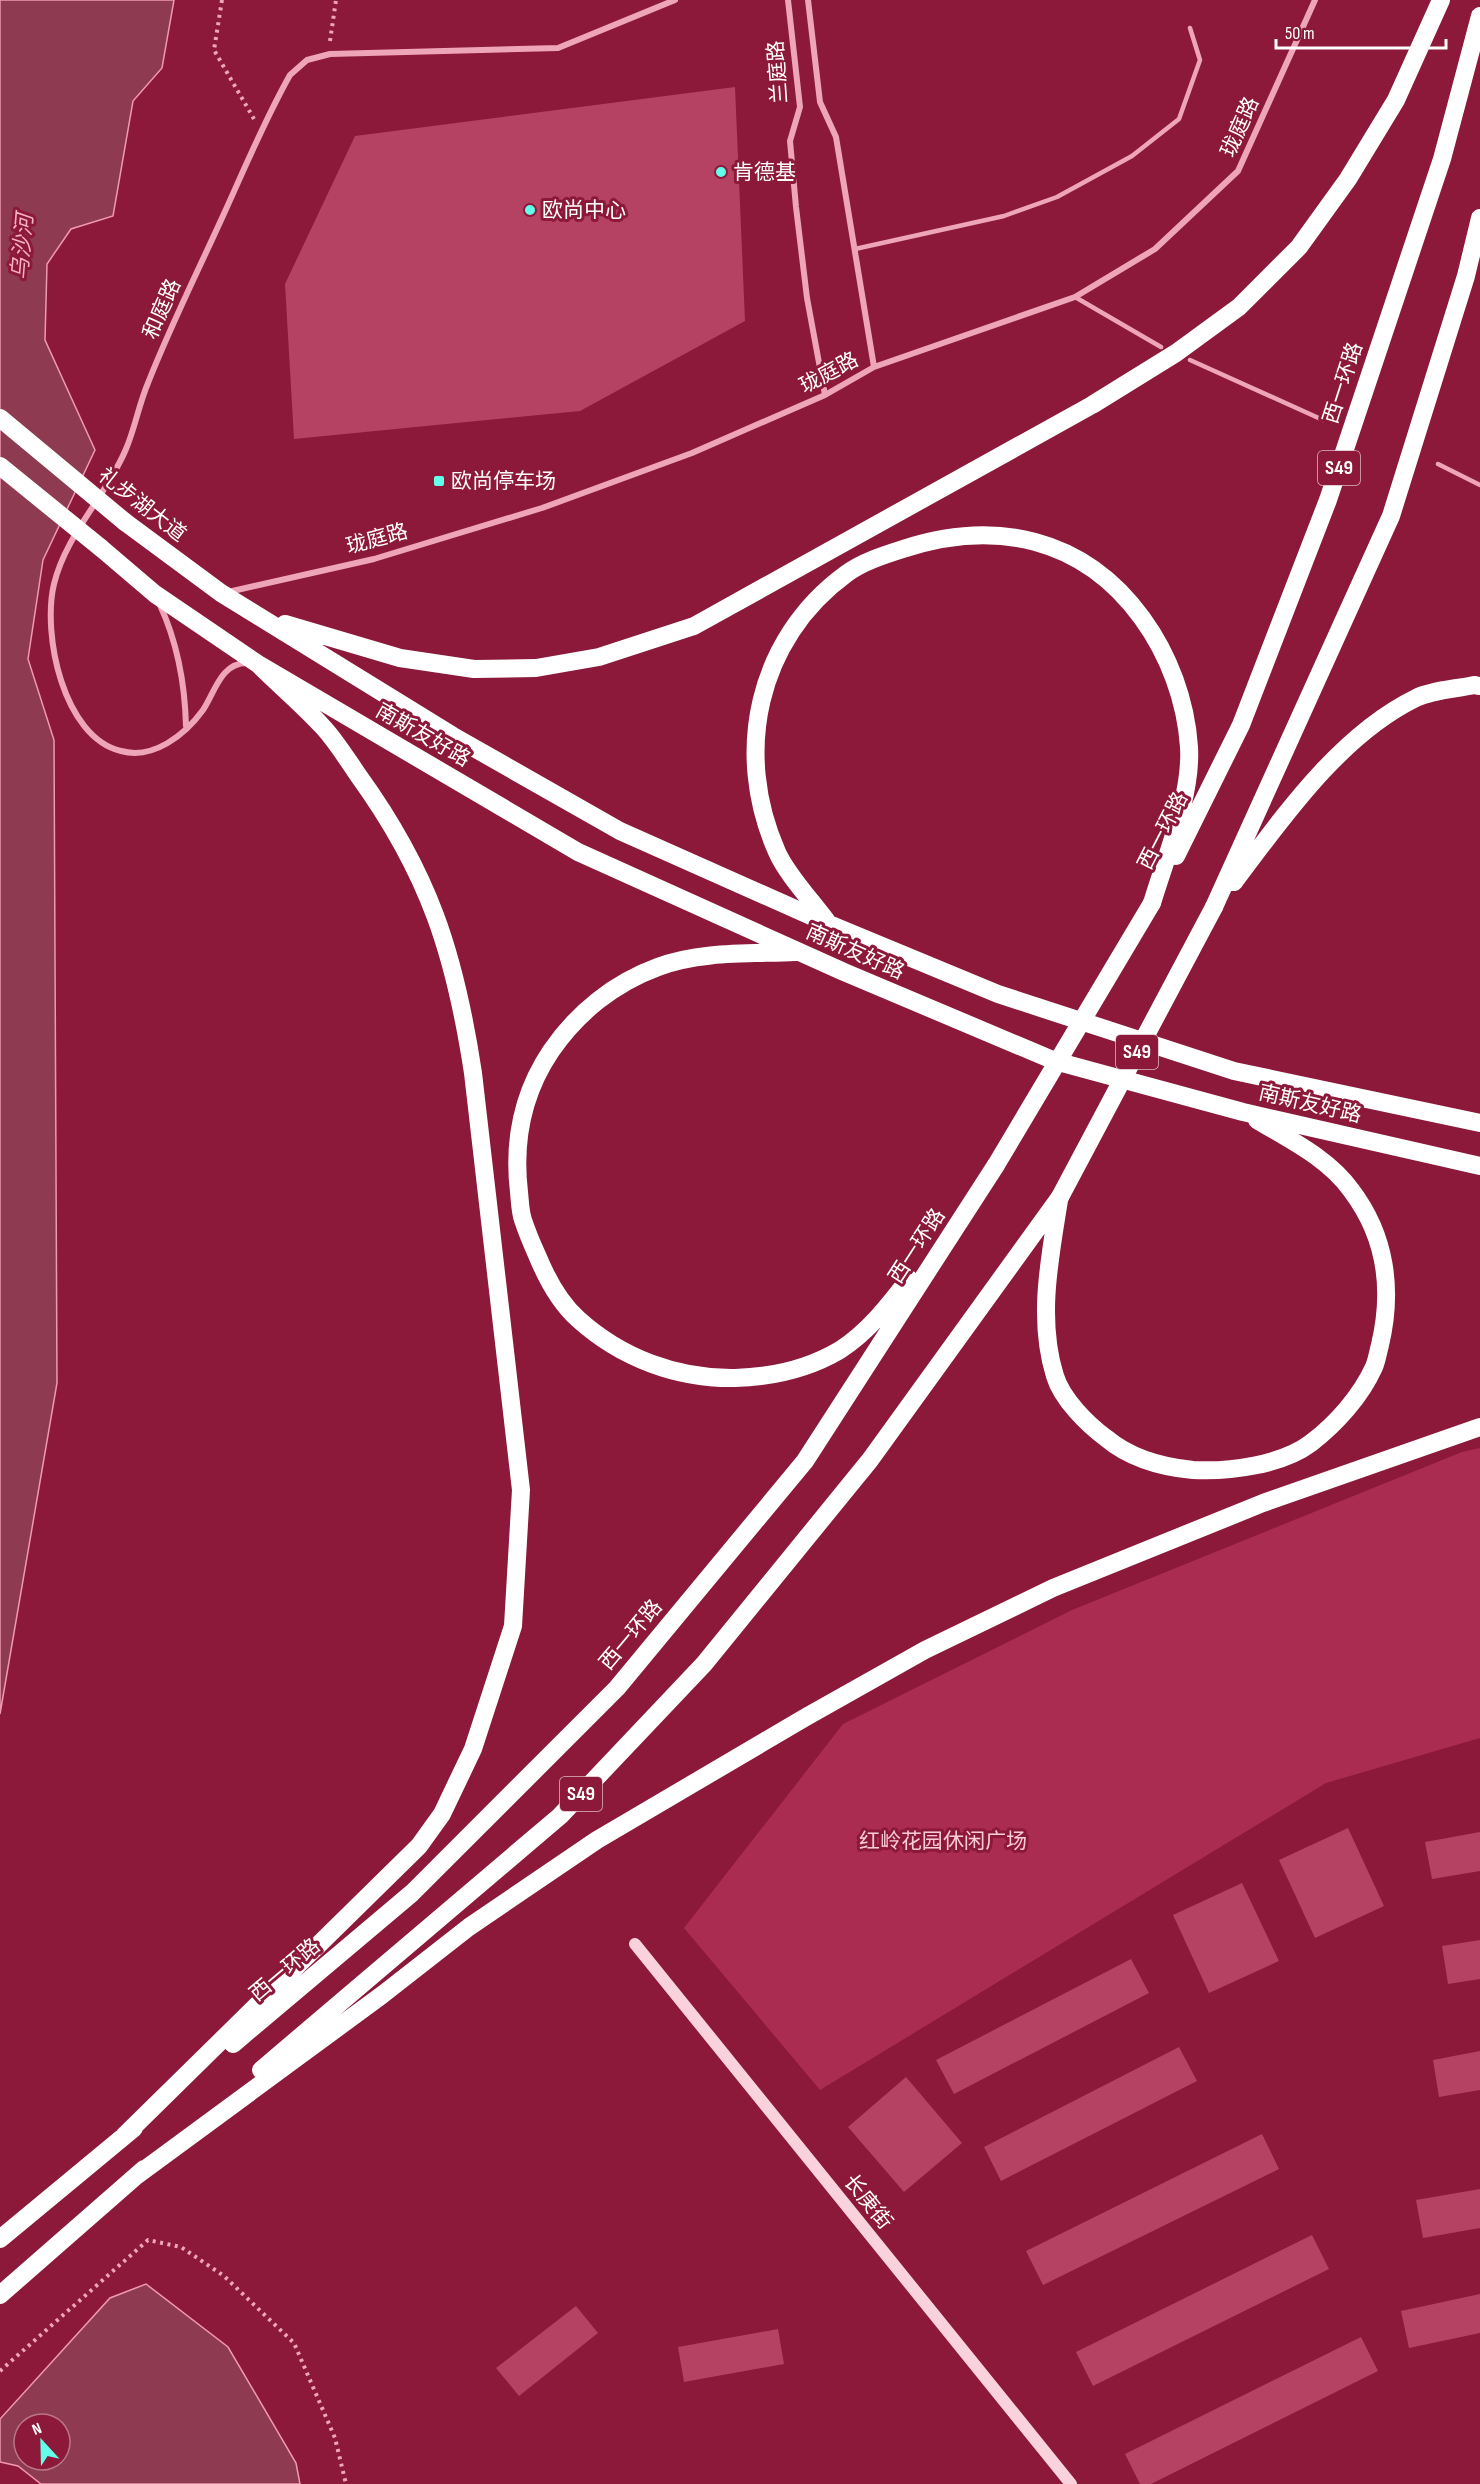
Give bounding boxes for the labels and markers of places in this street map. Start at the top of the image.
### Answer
place label: 肯德基 [733,160,796,185]
marker: 肯德基 [714,165,728,179]
place label: 欧尚中心 [542,198,626,223]
marker: 欧尚中心 [523,203,537,217]
place label: 欧尚停车场 [451,469,556,494]
marker: 欧尚停车场 [432,474,446,488]

